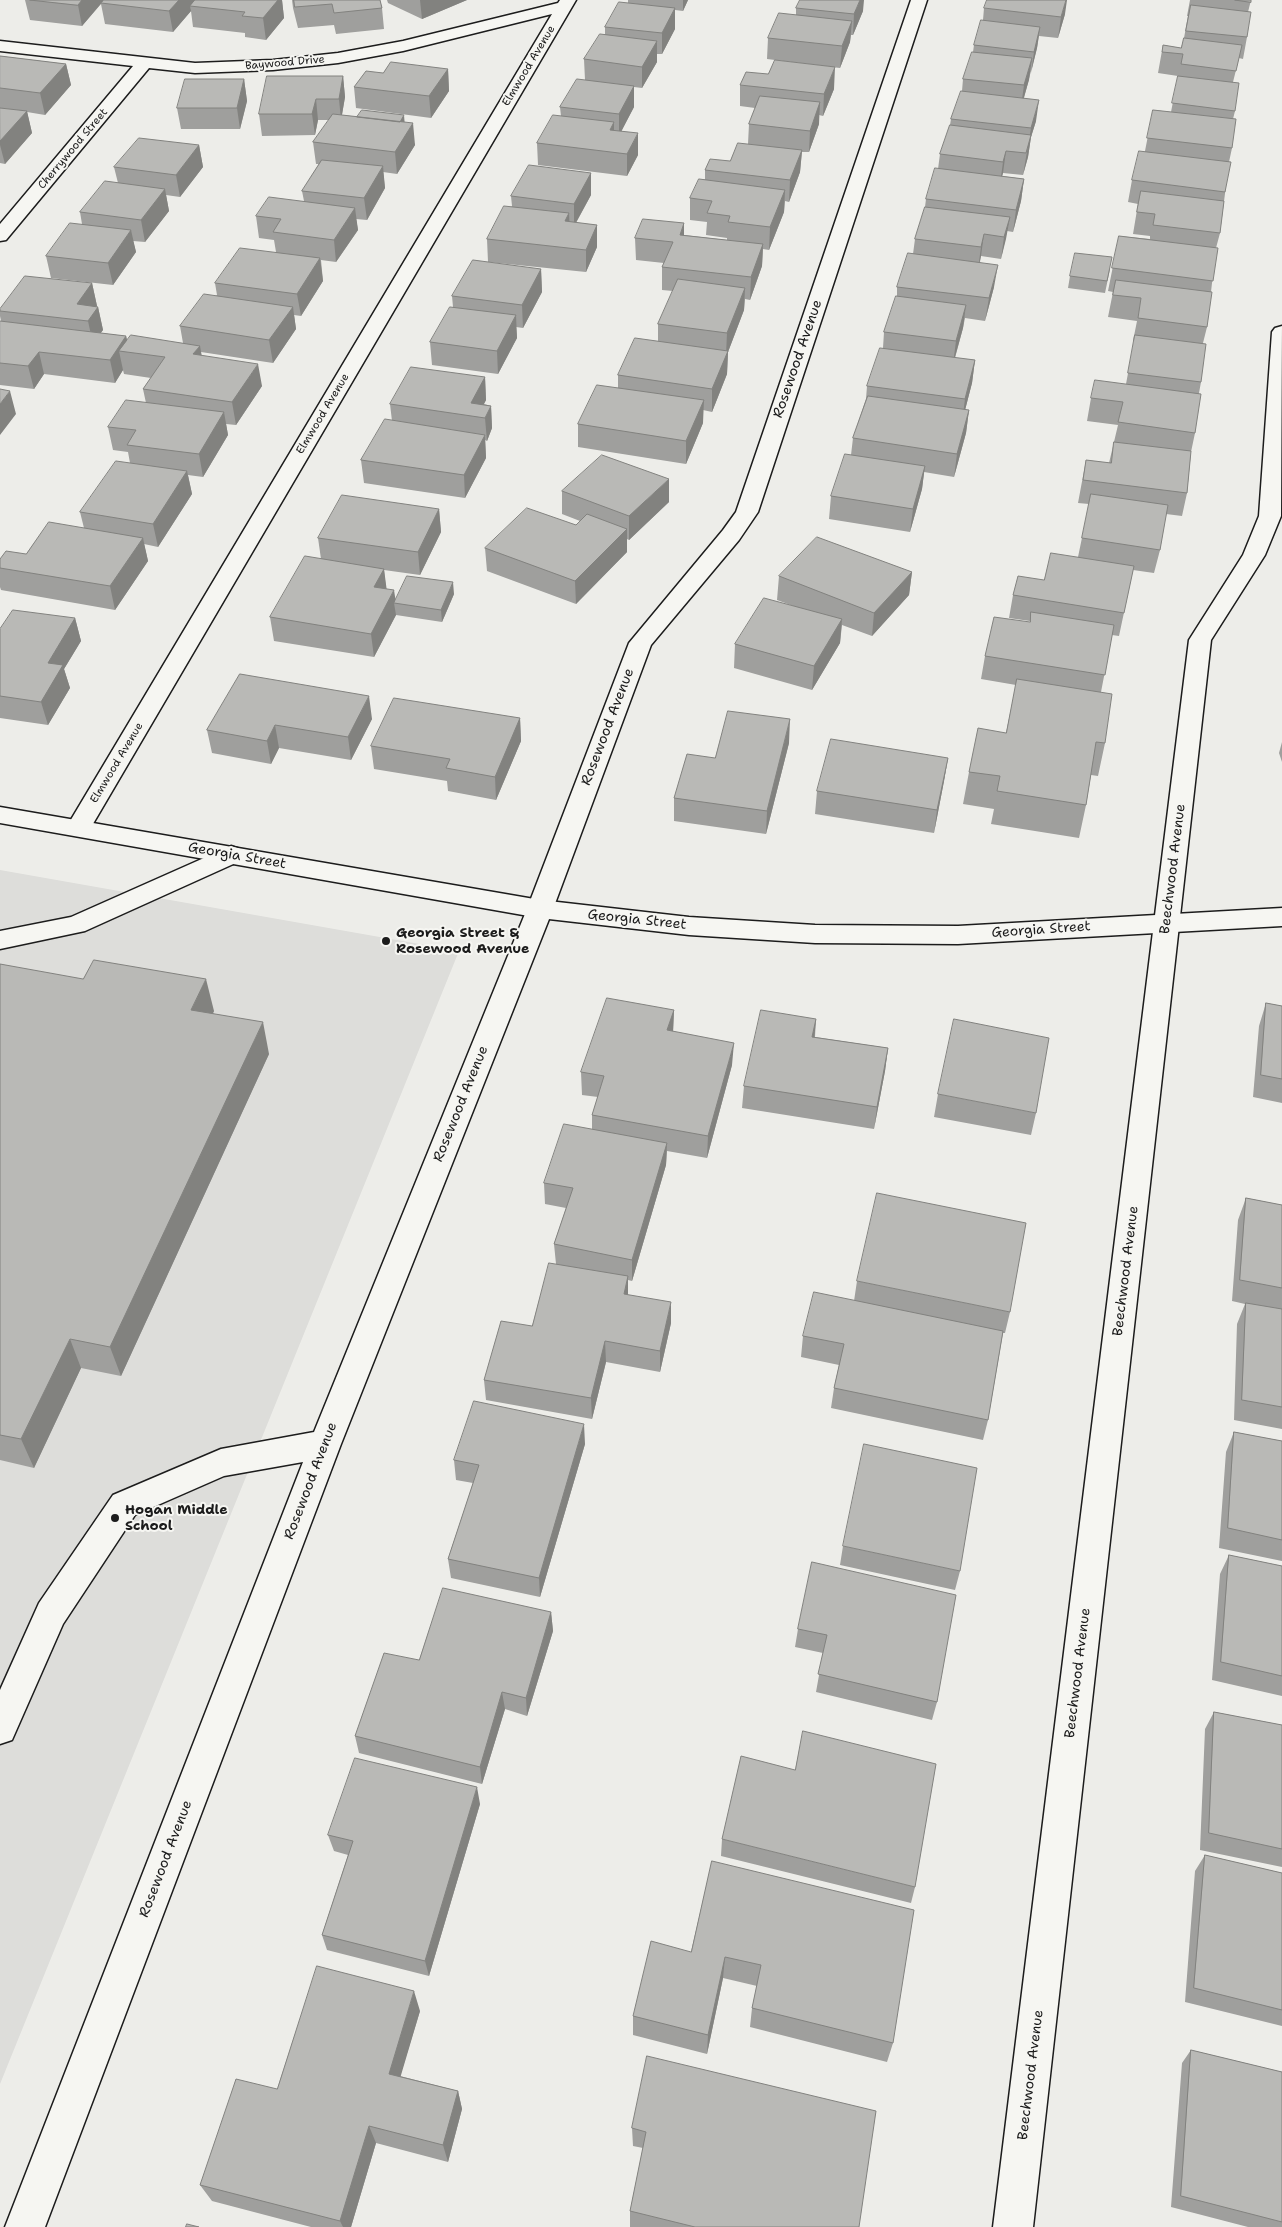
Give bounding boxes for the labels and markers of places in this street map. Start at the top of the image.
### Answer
place label: Georgia Street & Rosewood Avenue [396,925,529,958]
marker: Georgia Street & Rosewood Avenue [380,935,392,947]
place label: Hogan Middle School [125,1502,228,1534]
marker: Hogan Middle School [109,1512,121,1524]

